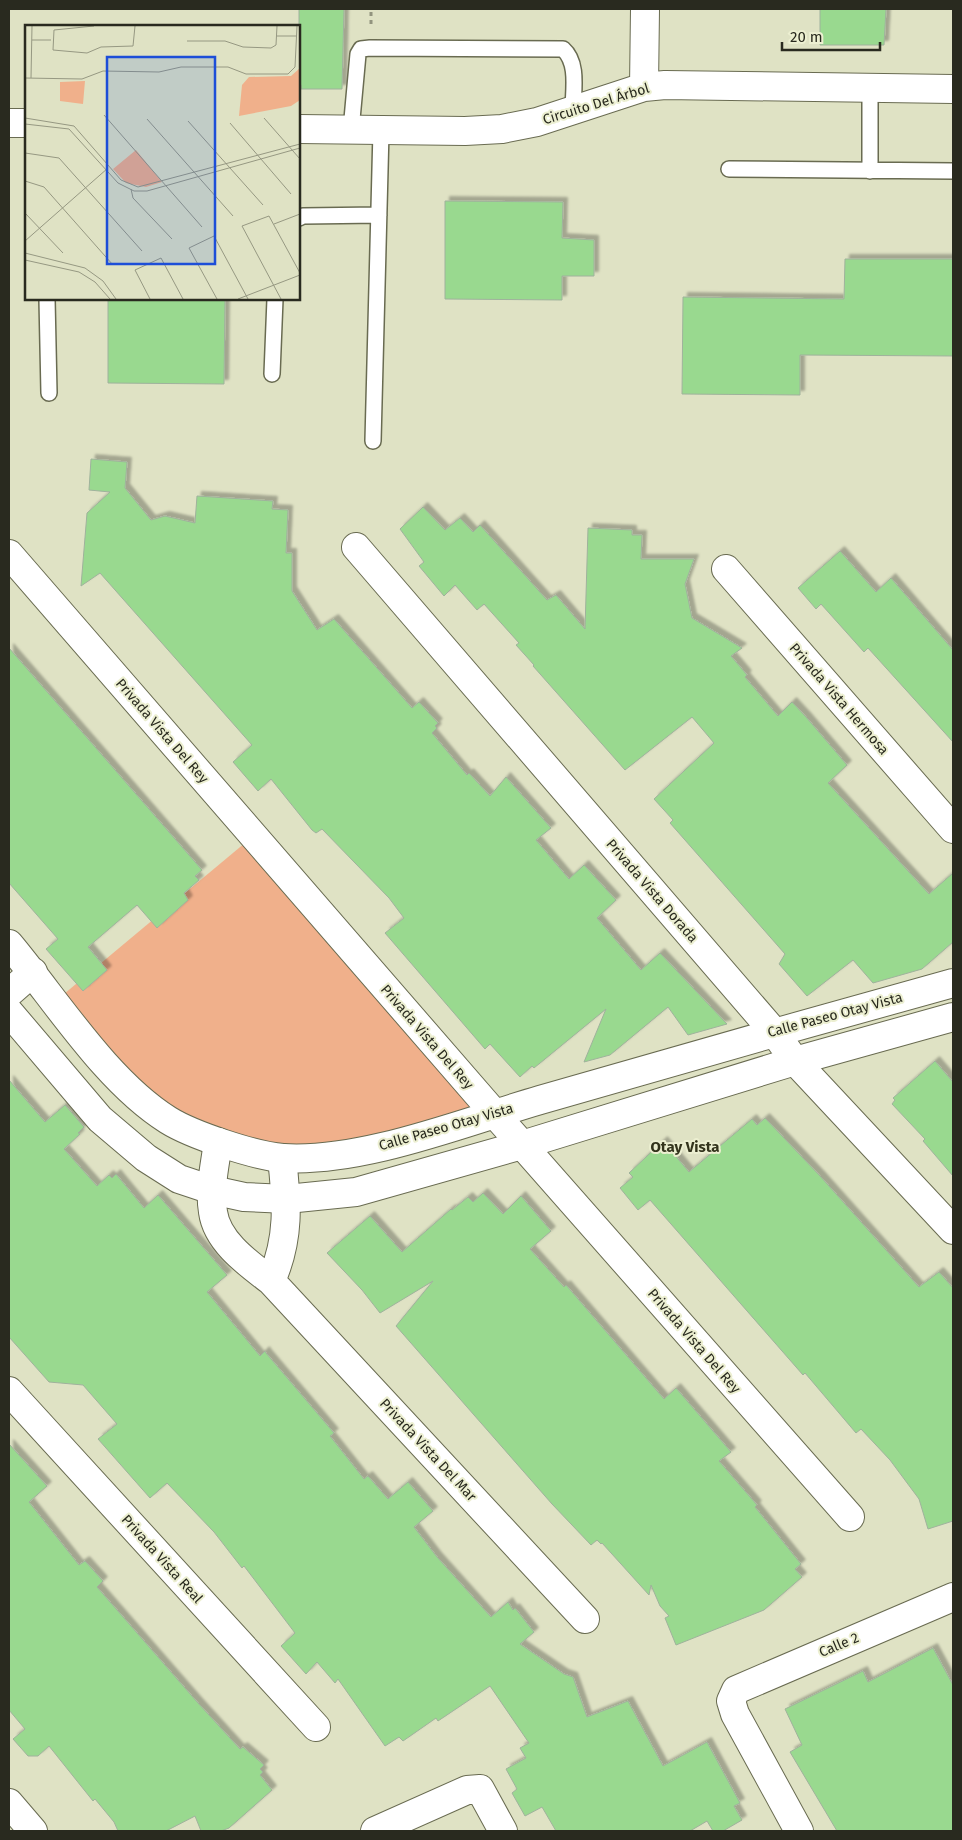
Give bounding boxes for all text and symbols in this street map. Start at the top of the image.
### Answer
scale bar [782,20,880,52]
inset map [25,25,300,300]
text: 20 m [790,28,823,46]
street label: Circuito Del Árbol [540,79,651,128]
street label: Privada Vista Hermosa [786,640,892,758]
street label: Privada Vista Del Rey [112,675,212,787]
street label: Privada Vista Dorada [602,836,702,946]
street label: Privada Vista Del Rey [377,981,477,1093]
street label: Calle Paseo Otay Vista [766,989,904,1041]
street label: Calle Paseo Otay Vista [377,1100,515,1154]
district label: Otay Vista [650,1138,720,1156]
street label: Privada Vista Del Rey [644,1285,744,1397]
street label: Privada Vista Del Mar [376,1395,480,1505]
street label: Privada Vista Real [118,1511,206,1607]
street label: Calle 2 [817,1629,862,1661]

